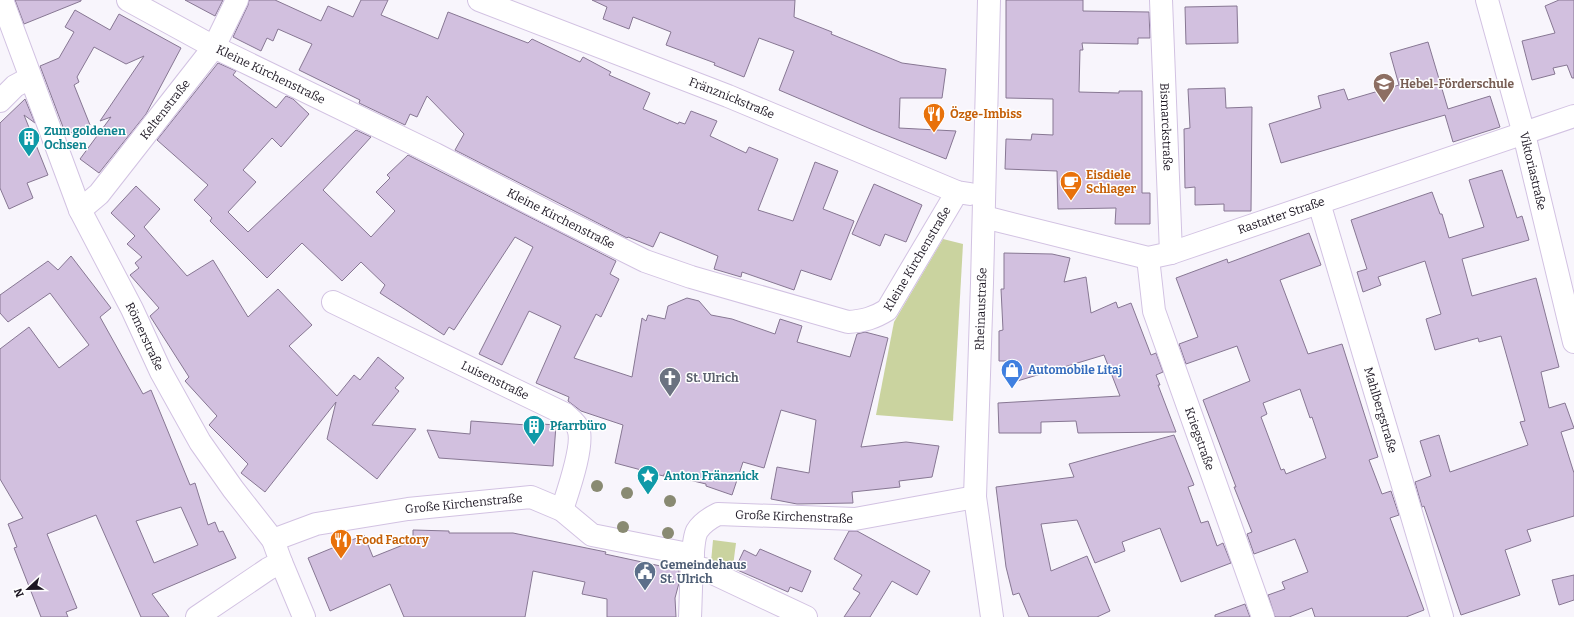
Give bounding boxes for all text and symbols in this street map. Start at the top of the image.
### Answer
street label: Kleine Kirchenstraße [214,42,327,107]
school or university icon: Hebel-Förderschule [1371,71,1397,104]
street label: Fränznickstraße [687,75,776,122]
street label: Keltenstraße [137,77,193,142]
place label: Hebel-Förderschule [1400,77,1514,91]
street label: Bismarckstraße [1157,83,1175,171]
restaurant icon: Özge-Imbiss [921,101,947,134]
place label: Özge-Imbiss [950,106,1022,121]
place label: Zum goldenen Ochsen [44,124,126,152]
building icon: Zum goldenen Ochsen [16,125,42,158]
street label: Viktoriastraße [1517,130,1549,212]
place label: Eisdiele Schlager [1086,168,1136,196]
cafe icon: Eisdiele Schlager [1058,169,1084,202]
street label: Kleine Kirchenstraße [505,185,617,252]
street label: Rastatter Straße [1236,194,1327,237]
street label: Kleine Kirchenstraße [881,204,954,314]
street label: Rheinaustraße [973,267,989,351]
street label: Römerstraße [123,300,166,373]
shop icon: Automobile Litaj [999,357,1025,390]
street label: Luisenstraße [459,358,531,402]
place label: Automobile Litaj [1028,363,1122,378]
church icon: St. Ulrich [657,365,683,398]
street label: Mahlbergstraße [1361,365,1400,455]
place label: St. Ulrich [686,371,739,385]
street label: Kriegstraße [1182,405,1217,472]
building icon: Pfarrbüro [521,413,547,446]
place label: Pfarrbüro [550,419,606,433]
place icon: Anton Fränznick [635,463,661,496]
place label: Anton Fränznick [664,469,760,483]
street label: Große Kirchenstraße [404,491,523,516]
street label: Große Kirchenstraße [735,508,853,526]
restaurant icon: Food Factory [328,527,354,560]
place label: Food Factory [356,533,429,547]
place label: Gemeindehaus St. Ulrich [660,558,747,586]
public building icon: Gemeindehaus St. Ulrich [632,559,658,592]
north arrow [8,569,48,609]
text: N [11,586,27,599]

